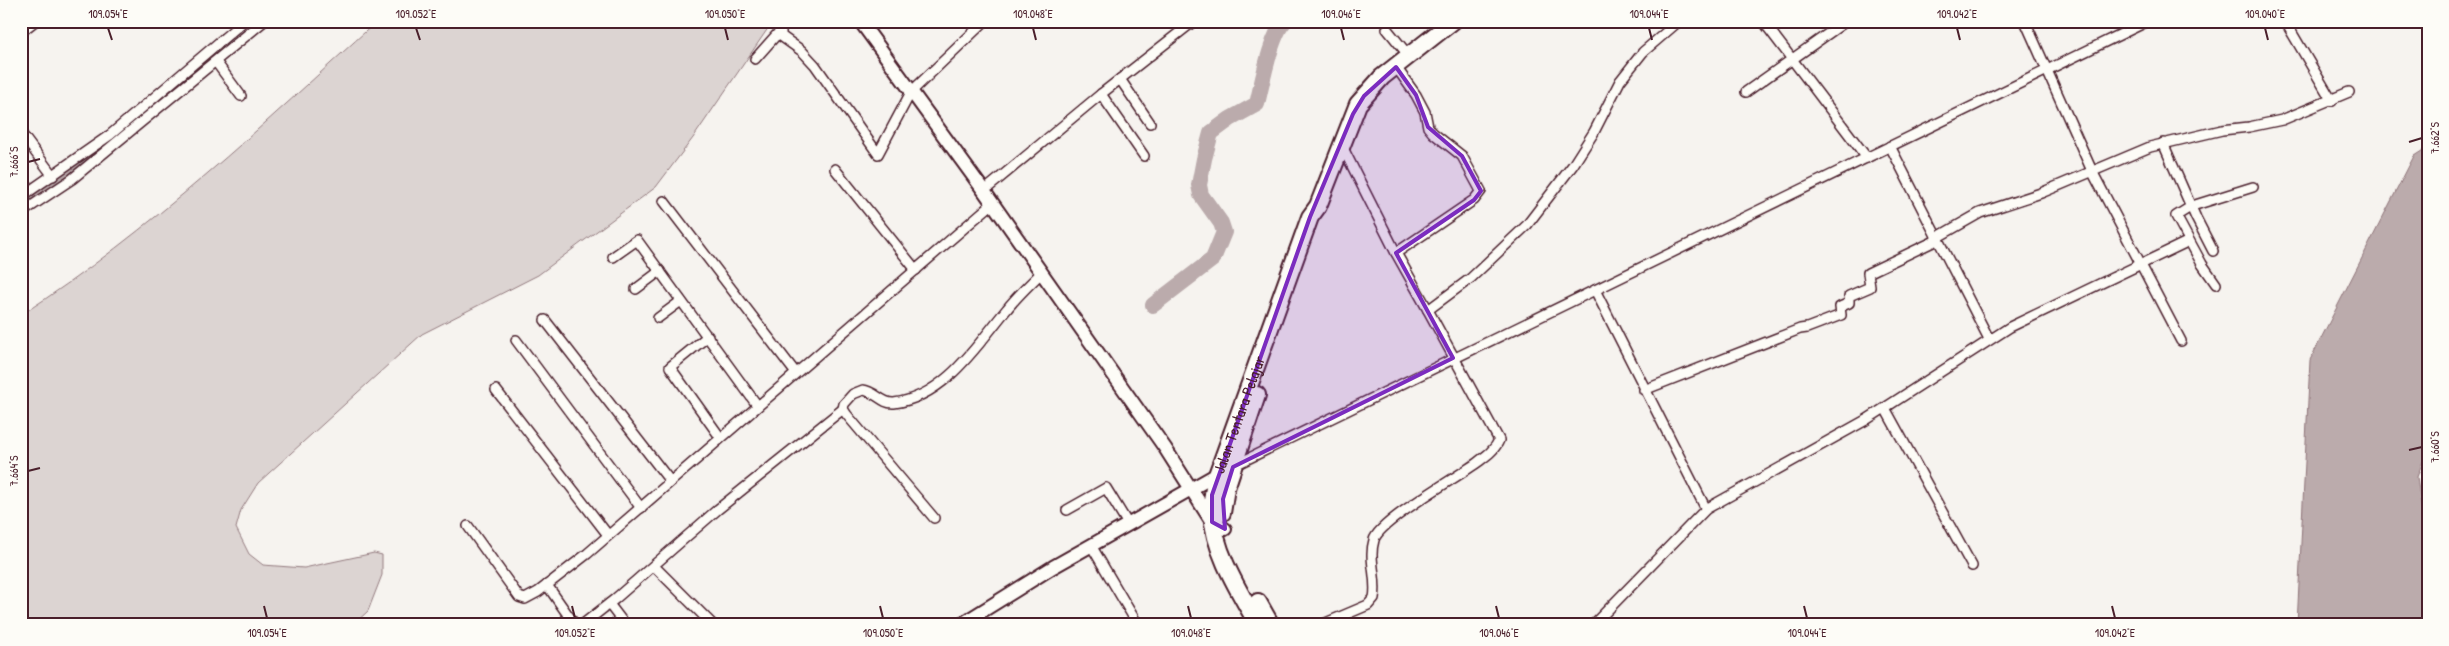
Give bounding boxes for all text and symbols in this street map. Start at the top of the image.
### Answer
text: 109.054°E [88,5,129,22]
text: 109.052°E [396,5,437,22]
text: 109.050°E [705,5,746,22]
text: 109.048°E [1013,5,1054,22]
text: 109.046°E [1321,5,1361,22]
text: 109.044°E [1629,5,1669,22]
text: 109.042°E [1937,5,1978,22]
text: 109.040°E [2245,5,2286,22]
text: 7.662°S [2426,122,2443,154]
text: 7.666°S [5,146,22,178]
street label: Jalan Tentara Pelajar [1208,353,1270,476]
text: 7.660°S [2426,431,2443,463]
text: 7.664°S [5,455,22,486]
text: 109.054°E [247,624,288,641]
text: 109.052°E [555,624,596,641]
text: 109.050°E [863,624,904,641]
text: 109.048°E [1171,624,1212,641]
text: 109.046°E [1479,624,1519,641]
text: 109.044°E [1787,624,1827,641]
text: 109.042°E [2095,624,2136,641]

